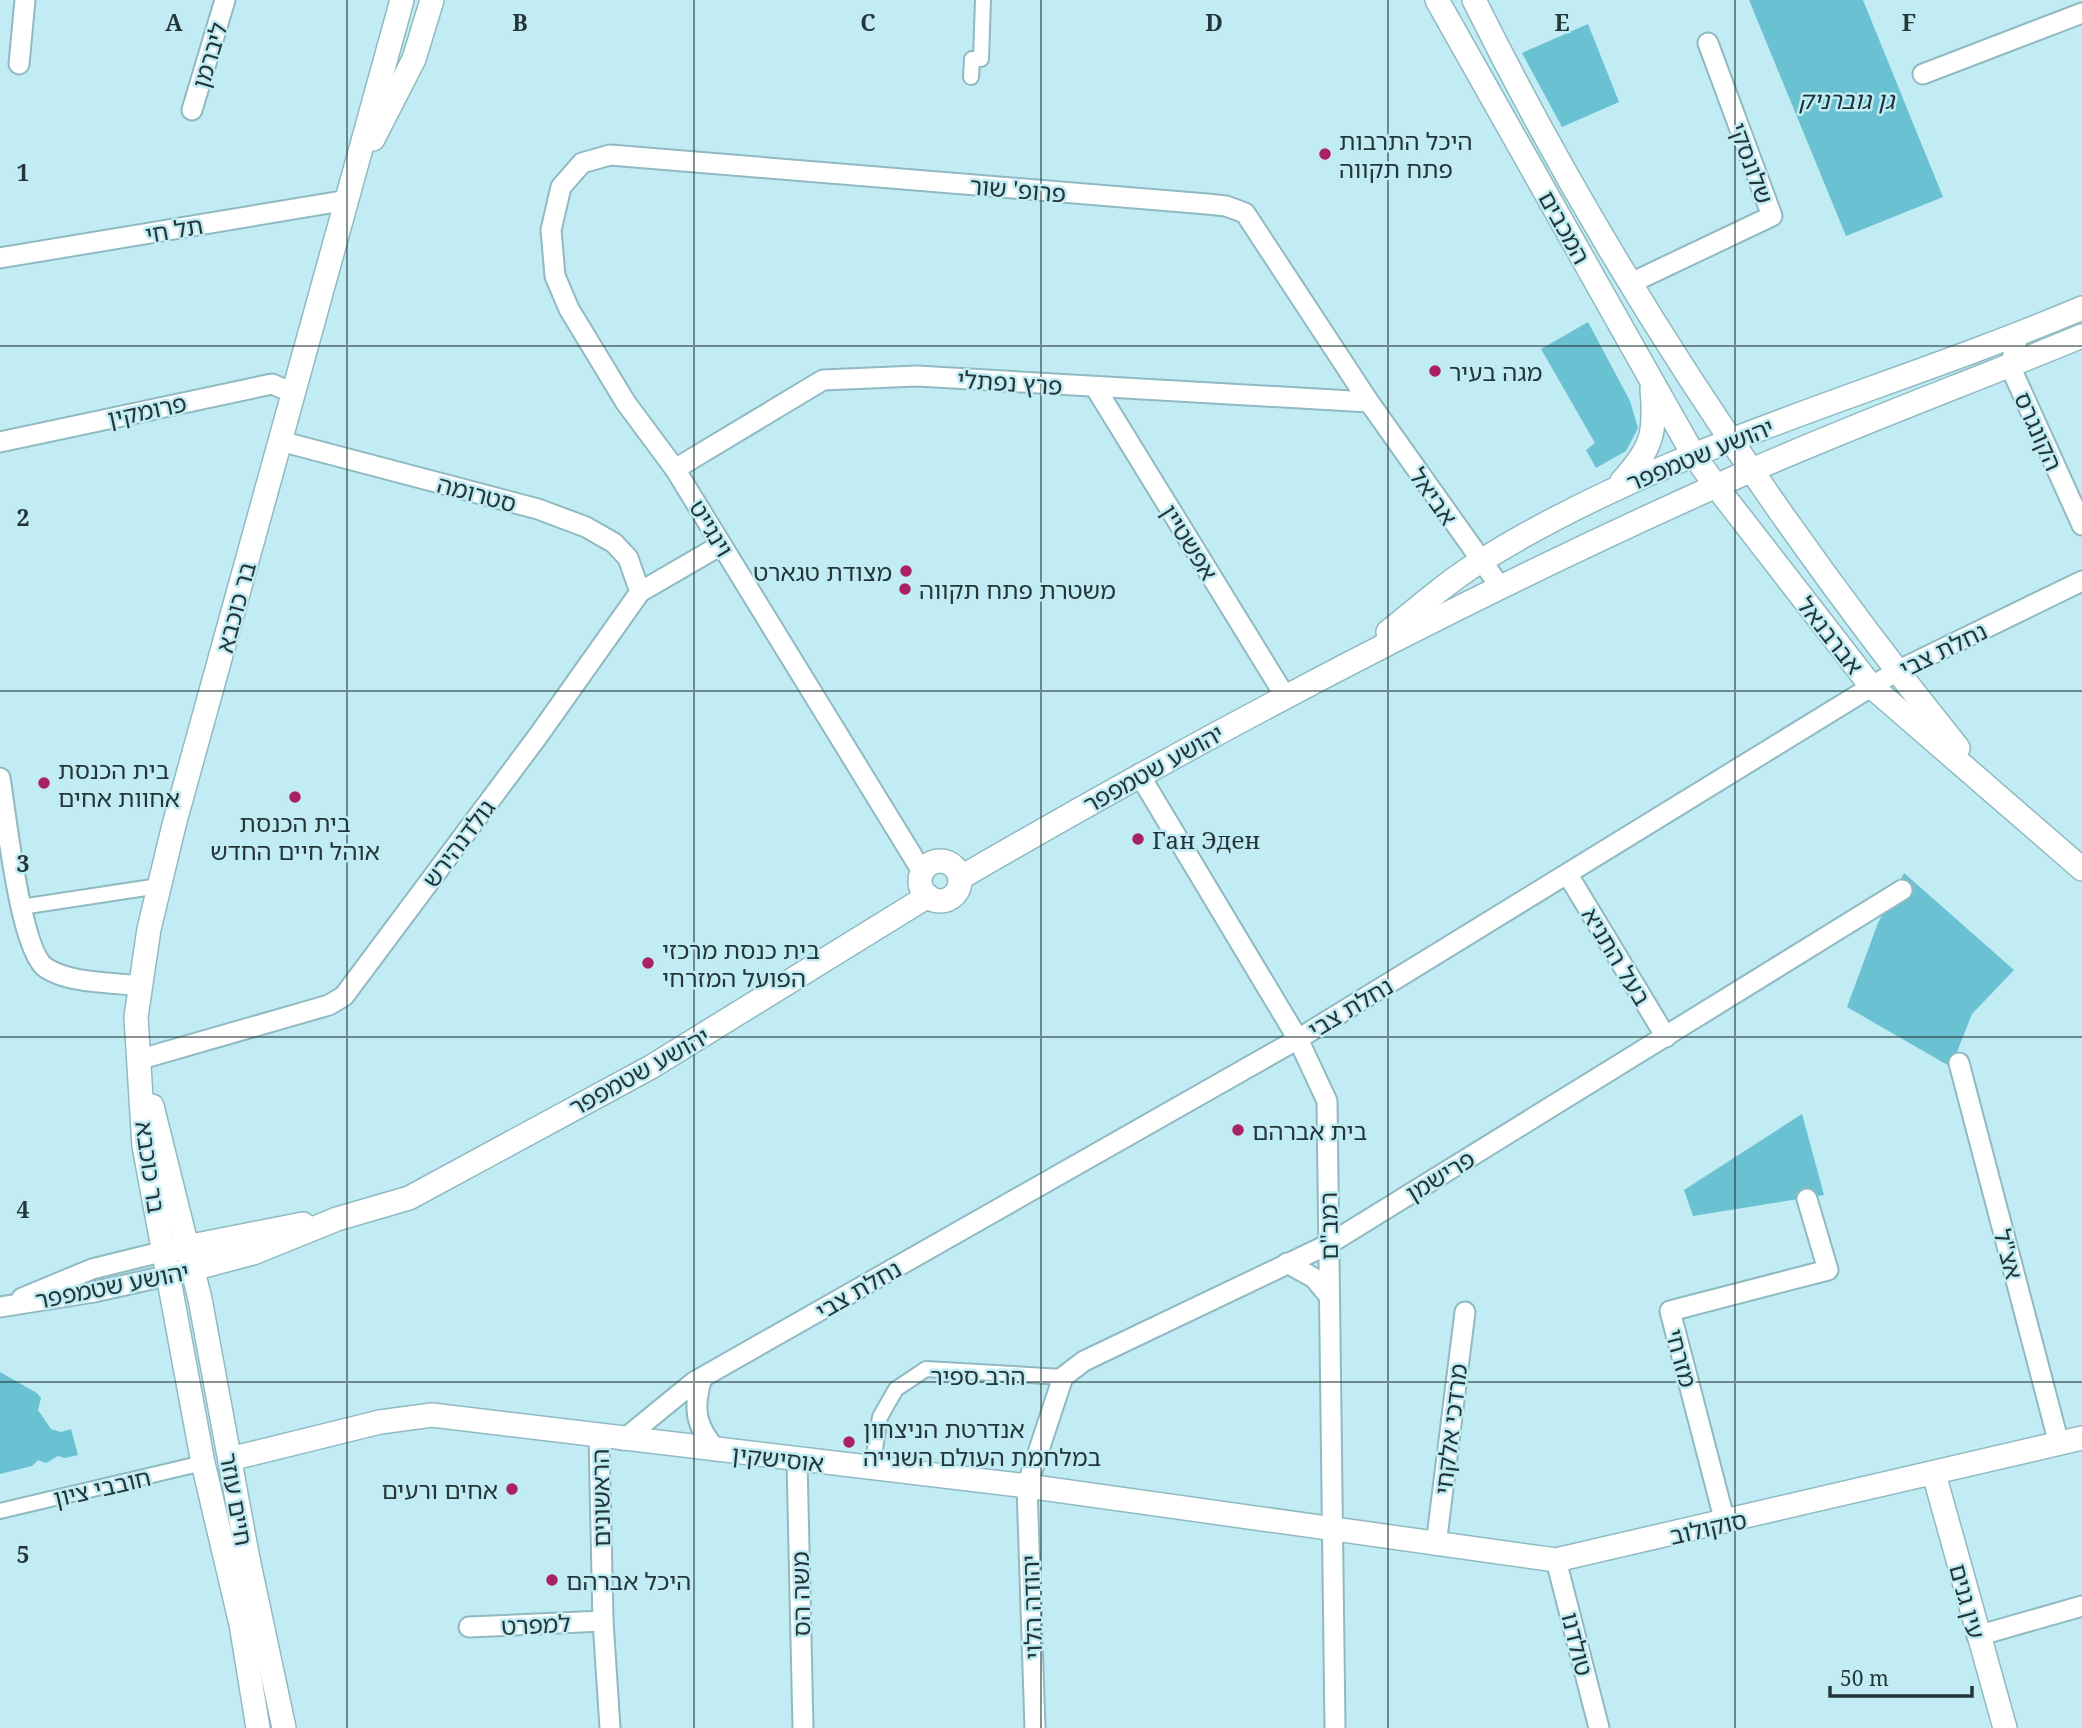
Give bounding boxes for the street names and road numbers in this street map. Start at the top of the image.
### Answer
street label: ליברמן [183,18,235,92]
street label: שלונסקי [1722,118,1782,208]
street label: פרופ' שור [968,168,1068,210]
street label: המכבים [1531,184,1599,270]
street label: תל חי [143,208,205,250]
street label: פרץ נפתלי [956,362,1064,402]
street label: פרומקין [104,386,190,434]
street label: הקונגרס [2007,386,2071,476]
street label: יהושע שטמפפר [1621,409,1779,499]
street label: אביאל [1402,461,1466,531]
street label: סטרומה [434,467,520,519]
street label: וינגייט [682,493,742,563]
street label: אפשטיין [1154,498,1226,586]
street label: בר כוכבא [207,558,263,656]
street label: אברבנאל [1790,589,1872,681]
street label: נחלת צבי [1894,614,1992,684]
street label: יהושע שטמפפר [1077,716,1229,820]
street label: גולדנהירש [414,792,502,894]
street label: בעל התניא [1575,901,1659,1011]
street label: נחלת צבי [1301,969,1399,1045]
street label: יהושע שטמפפר [563,1019,715,1123]
street label: בר כוכבא [128,1119,174,1215]
street label: פרישמן [1399,1141,1481,1209]
street label: רמב"ם [1311,1192,1345,1260]
street label: אצ"ל [1986,1225,2032,1283]
street label: נחלת צבי [809,1251,907,1327]
street label: יהושע שטמפפר [32,1254,192,1316]
street label: מזרחי [1658,1325,1706,1391]
street label: הרב ספיר [930,1359,1026,1392]
street label: מרדכי אלקחי [1426,1362,1474,1496]
street label: אוסישקין [730,1437,826,1479]
street label: הראשונים [583,1448,617,1548]
street label: חיים עוזר [213,1450,261,1548]
street label: חובבי ציון [50,1460,154,1514]
street label: סוקולוב [1666,1502,1750,1552]
street label: משה הס [783,1551,817,1637]
street label: יהודה הלוי [1013,1554,1049,1660]
street label: עין גנים [1942,1560,1994,1642]
street label: למפרט [500,1606,572,1642]
street label: טולדנו [1554,1609,1602,1679]

